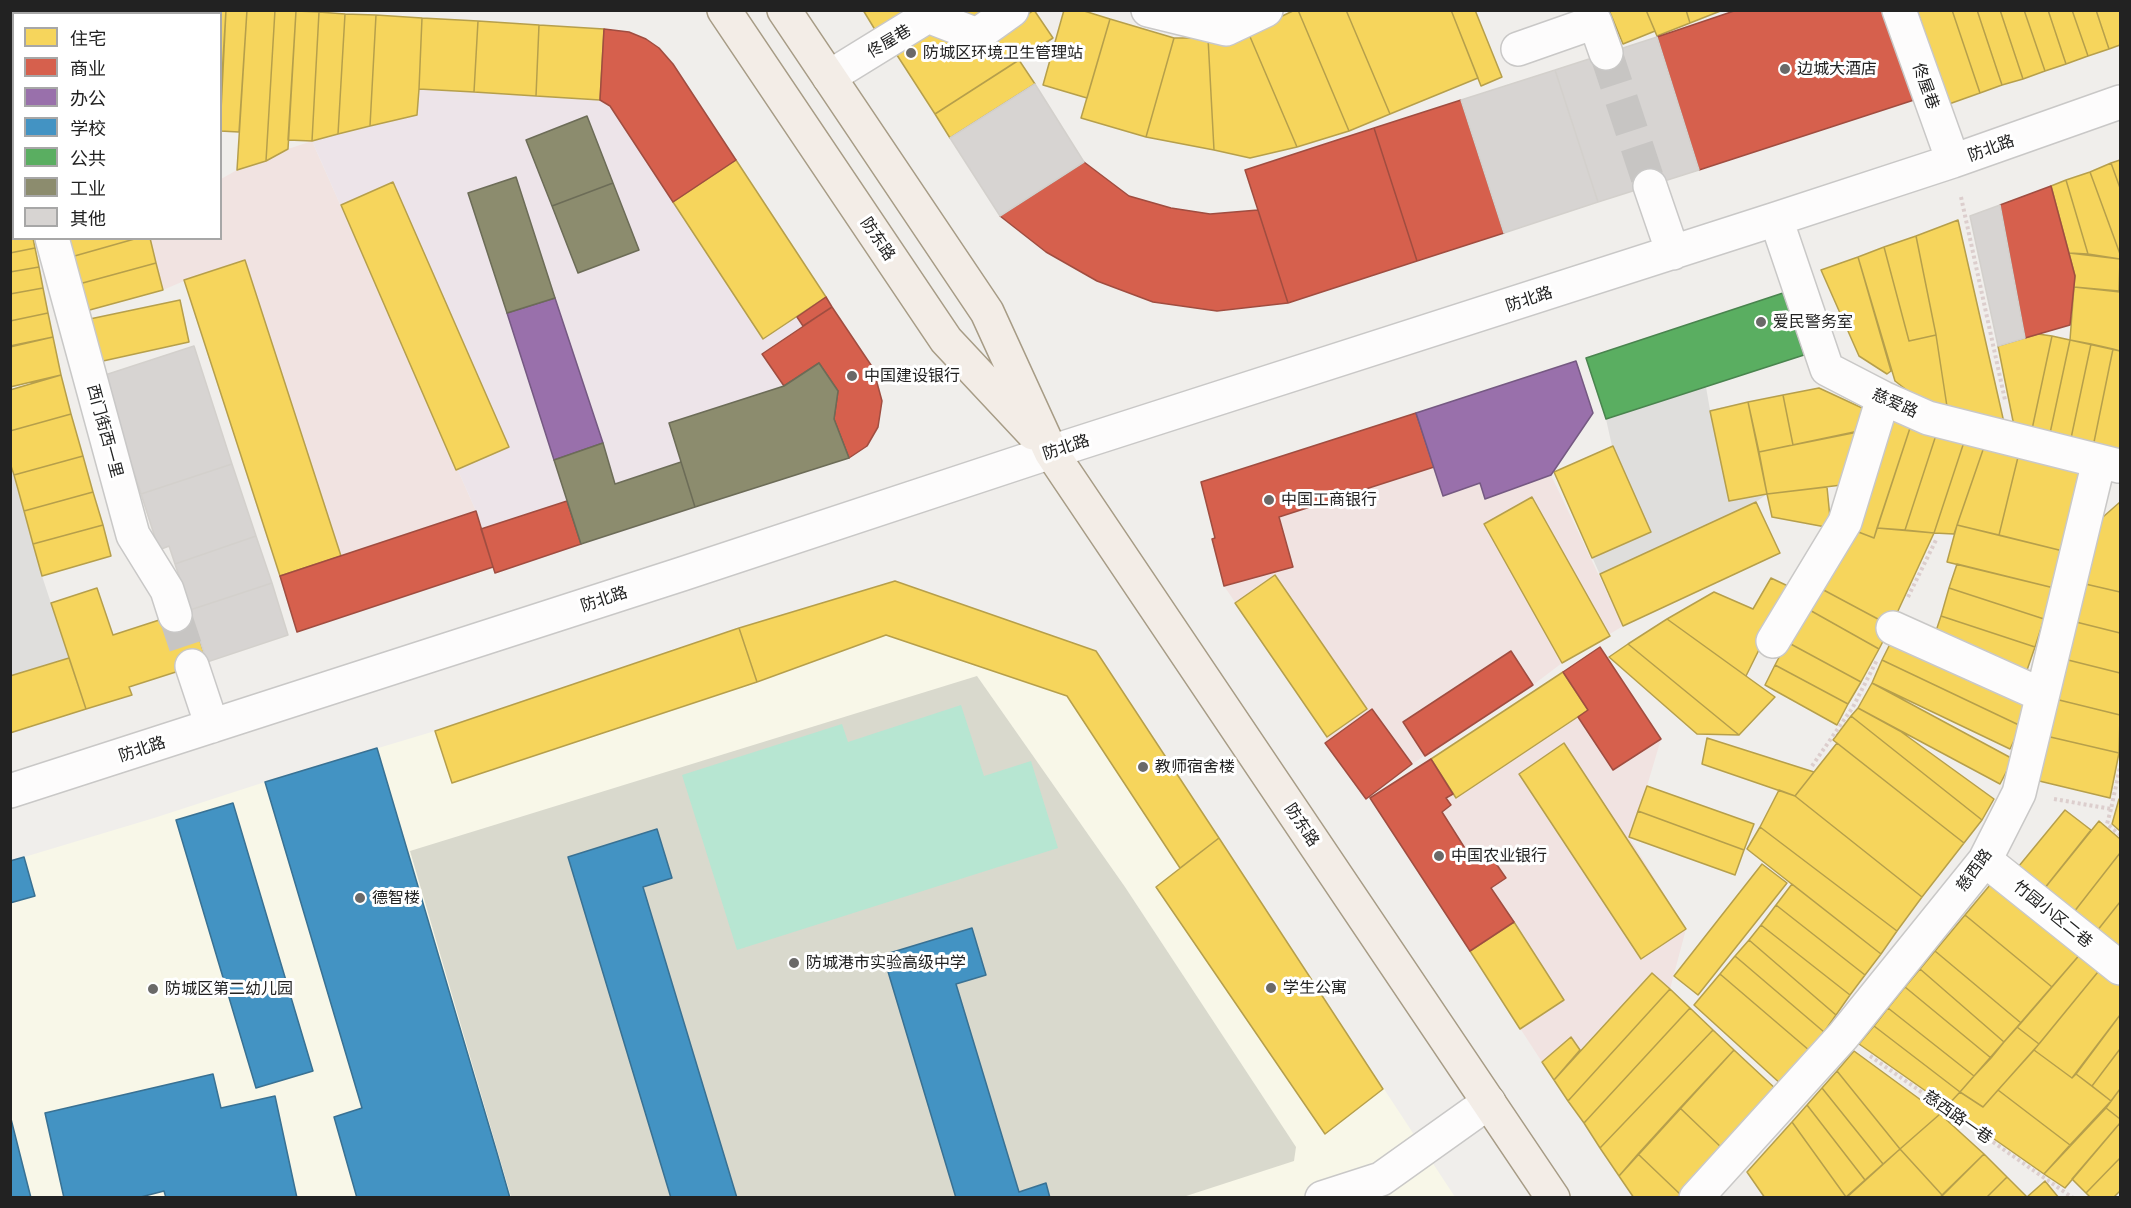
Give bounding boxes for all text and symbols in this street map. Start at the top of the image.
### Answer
legend [12,12,222,240]
street label: 佟屋巷 [863,20,915,62]
text: 住宅 [70,28,106,48]
place label: 防城区环境卫生管理站 [923,43,1083,63]
marker: 防城区环境卫生管理站 [904,46,918,60]
text: 商业 [70,58,106,78]
place label: 边城大酒店 [1797,59,1877,79]
street label: 佟屋巷 [1909,60,1943,112]
marker: 边城大酒店 [1778,62,1792,76]
text: 办公 [70,88,106,108]
text: 学校 [70,118,106,138]
street label: 防北路 [1965,131,2017,165]
text: 公共 [70,148,106,168]
text: 工业 [70,178,106,198]
text: 其他 [70,208,106,228]
street label: 防东路 [857,214,899,264]
street label: 防北路 [1503,282,1555,316]
place label: 爱民警务室 [1773,312,1853,332]
marker: 爱民警务室 [1754,315,1768,329]
place label: 中国建设银行 [864,366,960,386]
marker: 中国建设银行 [845,369,859,383]
street label: 西门街西一里 [83,382,127,480]
street label: 慈爱路 [1869,384,1921,422]
street label: 防北路 [1040,430,1092,464]
place label: 中国工商银行 [1281,490,1377,510]
marker: 中国工商银行 [1262,493,1276,507]
street label: 防北路 [578,582,630,616]
street label: 防北路 [116,732,168,766]
place label: 教师宿舍楼 [1155,757,1235,777]
marker: 教师宿舍楼 [1136,760,1150,774]
street label: 防东路 [1281,800,1323,850]
street label: 慈西路 [1952,845,1996,895]
place label: 中国农业银行 [1451,846,1547,866]
marker: 中国农业银行 [1432,849,1446,863]
street label: 竹园小区二巷 [2010,876,2096,952]
place label: 德智楼 [372,888,420,908]
marker: 德智楼 [353,891,367,905]
place label: 防城港市实验高级中学 [806,953,966,973]
marker: 防城港市实验高级中学 [787,956,801,970]
place label: 学生公寓 [1283,978,1347,998]
place label: 防城区第二幼儿园 [165,979,293,999]
marker: 学生公寓 [1264,981,1278,995]
marker: 防城区第二幼儿园 [146,982,160,996]
street label: 慈西路一巷 [1920,1086,1996,1148]

